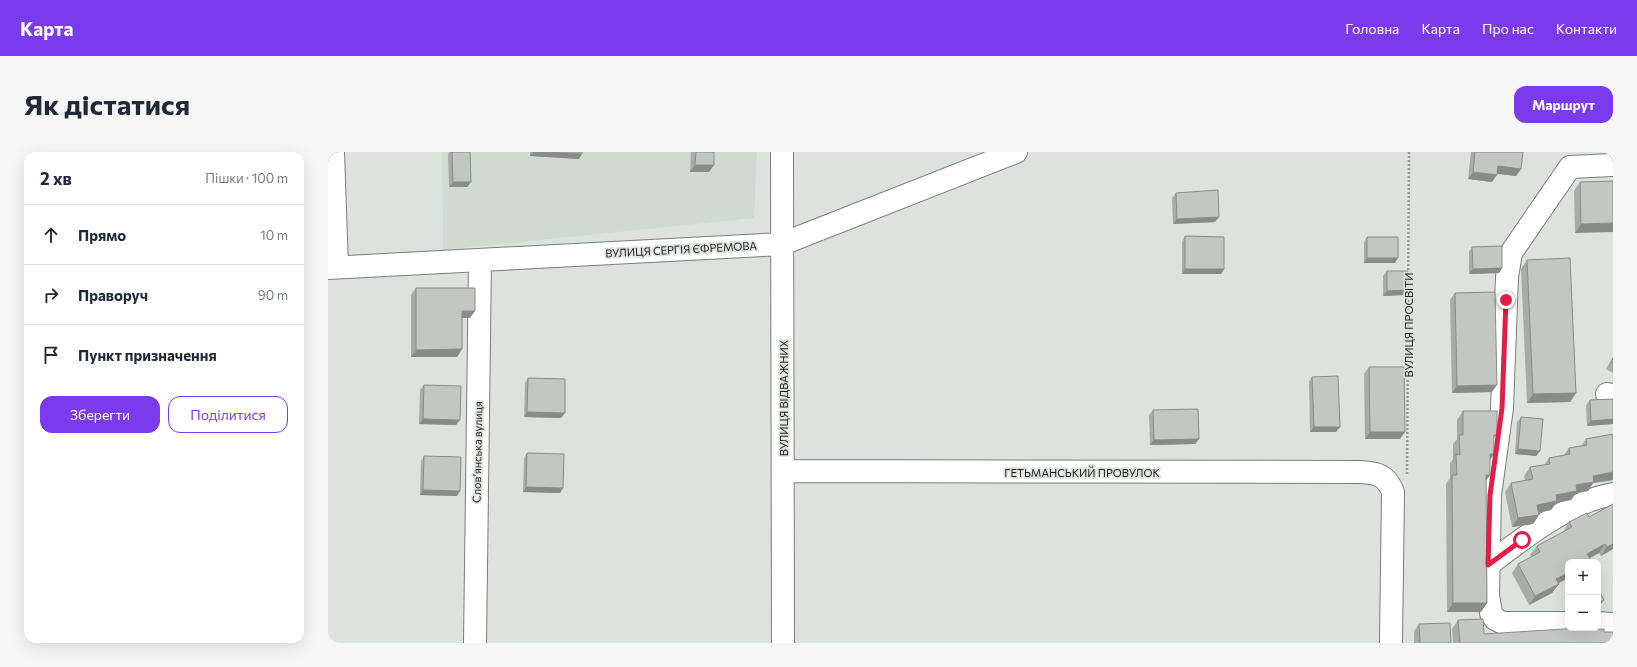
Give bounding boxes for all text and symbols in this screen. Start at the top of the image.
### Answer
text: Карта [20,17,73,40]
text: Головна [1345,20,1399,37]
text: Карта [1421,20,1460,37]
text: Про нас [1482,20,1534,37]
text: Контакти [1556,20,1617,37]
button: Маршрут [1514,86,1613,123]
text: Як дістатися [24,87,190,121]
text: 2 хв [40,168,72,189]
text: Пішки · 100 m [205,170,288,186]
icon: ahead [40,224,62,246]
text: Прямо [78,226,126,244]
text: 10 m [260,227,288,243]
street label: ВУЛИЦЯ СЕРГІЯ ЄФРЕМОВА [605,239,758,259]
street label: ВУЛИЦЯ ПРОСВІТИ [1402,273,1415,377]
icon: right [40,284,62,306]
text: Праворуч [78,286,148,304]
text: 90 m [258,287,288,303]
route end [1497,291,1515,309]
street label: ВУЛИЦЯ ВІДВАЖНИХ [777,339,790,456]
icon: arrive [40,344,62,366]
text: Пункт призначення [78,346,217,364]
button: Зберегти [40,396,160,433]
button: Поділитися [168,396,288,433]
street label: Словʼянська вулиця [470,401,484,503]
street label: ГЕТЬМАНСЬКИЙ ПРОВУЛОК [1004,465,1160,479]
route start [1513,531,1531,549]
map controls [1565,559,1601,631]
button: + [1565,559,1601,595]
button: − [1565,595,1601,631]

